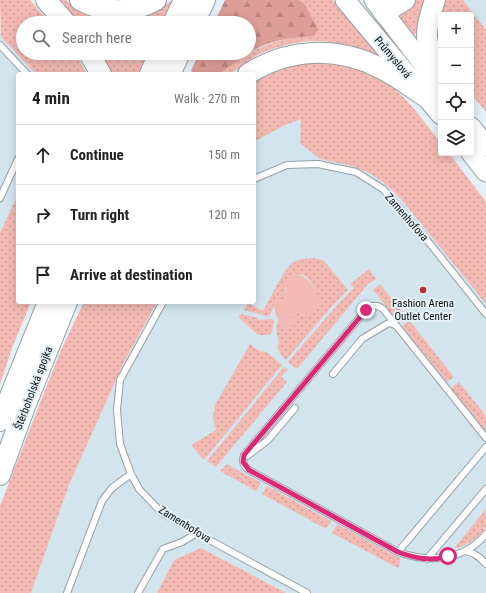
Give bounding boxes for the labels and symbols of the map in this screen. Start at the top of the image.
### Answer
street label: Průmyslová [371,34,414,81]
street label: Zamenhofova [382,191,431,244]
marker: Fashion Arena Outlet Center [418,285,428,295]
place label: Fashion Arena Outlet Center [392,297,454,323]
route end [357,301,375,319]
street label: Štěrboholská spojka [12,345,55,432]
street label: Zamenhofova [156,503,213,546]
route start [439,547,457,565]

